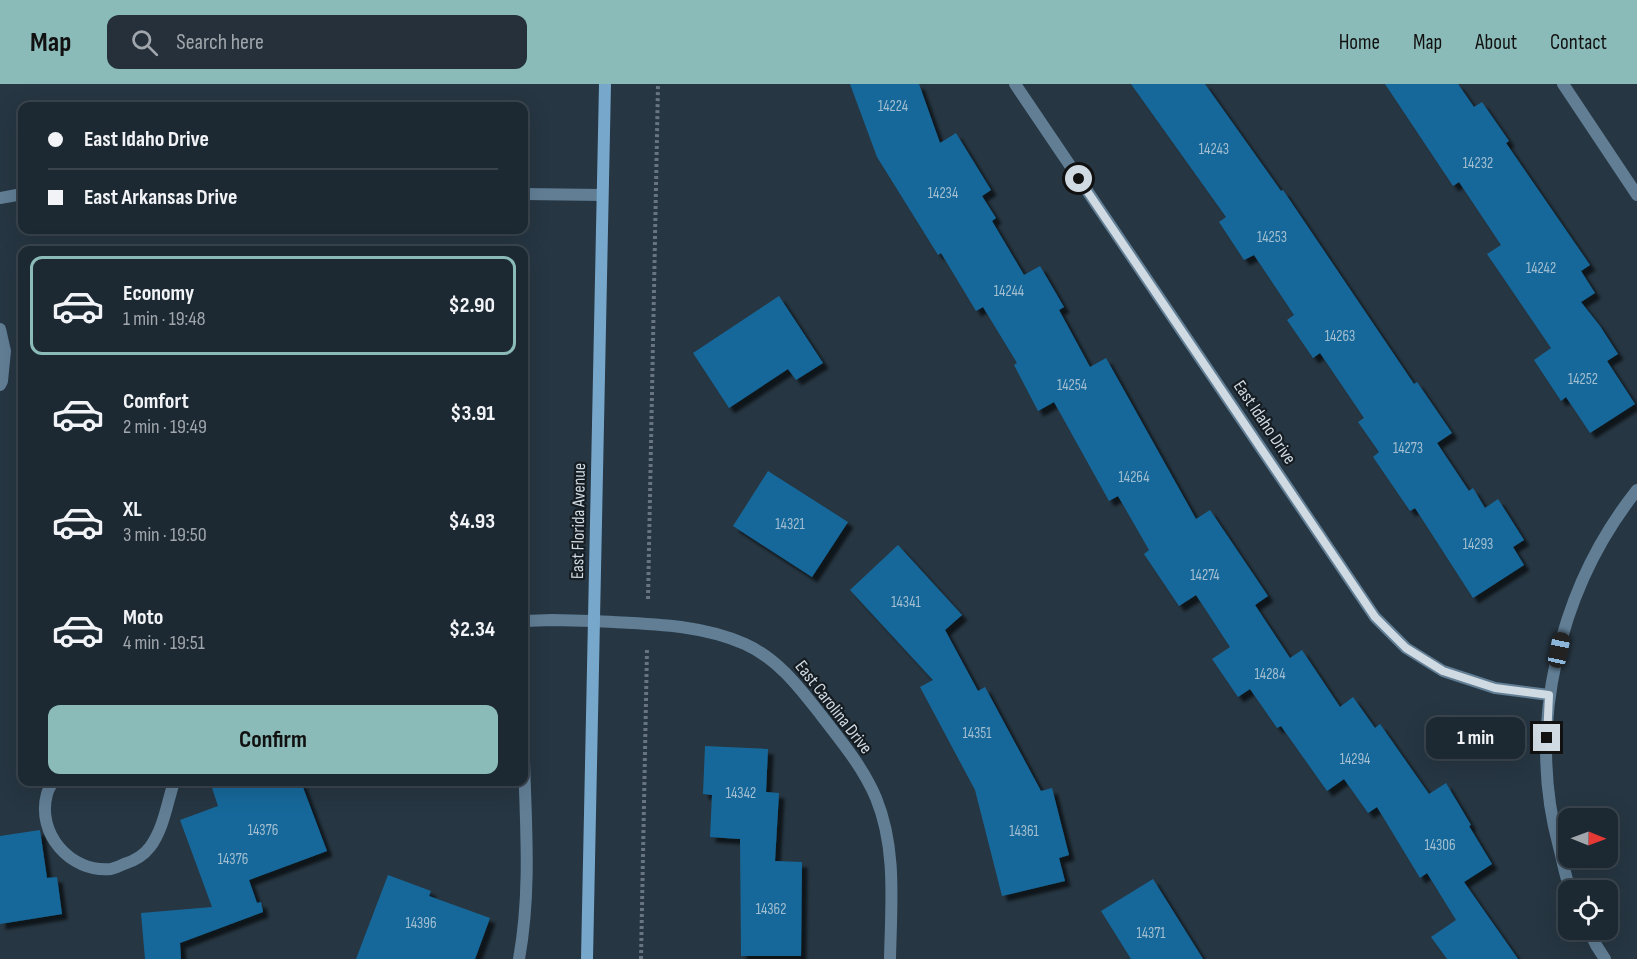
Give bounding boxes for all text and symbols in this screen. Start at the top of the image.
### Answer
search box [107,15,527,69]
text: Map [30,26,71,59]
icon: search [128,26,161,59]
text: Search here [176,29,264,56]
text: Home [1339,30,1380,55]
text: Map [1413,30,1442,55]
text: About [1475,30,1517,55]
text: Contact [1550,30,1607,55]
house number: 14224 [878,97,908,116]
text: East Idaho Drive [84,126,209,153]
house number: 14243 [1199,140,1229,159]
house number: 14232 [1463,154,1493,173]
route start [1065,165,1092,192]
text: East Arkansas Drive [84,184,237,211]
house number: 14234 [928,184,958,203]
house number: 14253 [1257,228,1287,247]
house number: 14242 [1526,259,1556,278]
icon: car [51,279,105,333]
text: Economy [123,280,194,307]
house number: 14244 [994,282,1024,301]
text: $2.90 [449,292,495,319]
text: 1 min · 19:48 [123,307,205,331]
house number: 14263 [1325,327,1355,346]
house number: 14252 [1568,370,1598,389]
house number: 14254 [1057,376,1087,395]
street label: East Idaho Drive [1229,376,1300,468]
icon: car [51,387,105,441]
text: Comfort [123,388,189,415]
text: $3.91 [450,400,495,427]
text: 2 min · 19:49 [123,415,207,439]
house number: 14273 [1393,439,1423,458]
street label: East Florida Avenue [567,463,590,579]
house number: 14264 [1119,468,1149,487]
icon: car [51,495,105,549]
text: XL [123,496,142,523]
text: $4.93 [449,508,495,535]
house number: 14321 [775,515,805,534]
text: 3 min · 19:50 [123,523,207,547]
house number: 14293 [1463,535,1493,554]
house number: 14274 [1190,566,1220,585]
house number: 14341 [891,593,921,612]
icon: car [51,603,105,657]
text: Moto [123,604,163,631]
text: $2.34 [449,616,495,643]
text: 4 min · 19:51 [123,631,205,655]
car [1546,631,1572,669]
street label: East Carolina Drive [791,656,877,758]
house number: 14284 [1255,665,1285,684]
button: Confirm [48,705,498,774]
callout: 1 min [1427,717,1526,759]
house number: 14351 [962,724,992,743]
route end [1533,724,1560,751]
text: 1 min [1457,726,1494,750]
house number: 14294 [1340,750,1370,769]
house number: 14342 [726,784,756,803]
north arrow [1558,808,1618,868]
map controls [1558,808,1618,940]
house number: 14376 [248,821,278,840]
house number: 14361 [1009,822,1040,841]
house number: 14306 [1424,836,1456,855]
house number: 14376 [218,850,248,869]
button: locate [1558,880,1618,940]
house number: 14362 [756,900,786,919]
house number: 14396 [405,914,437,933]
house number: 14371 [1136,924,1166,943]

